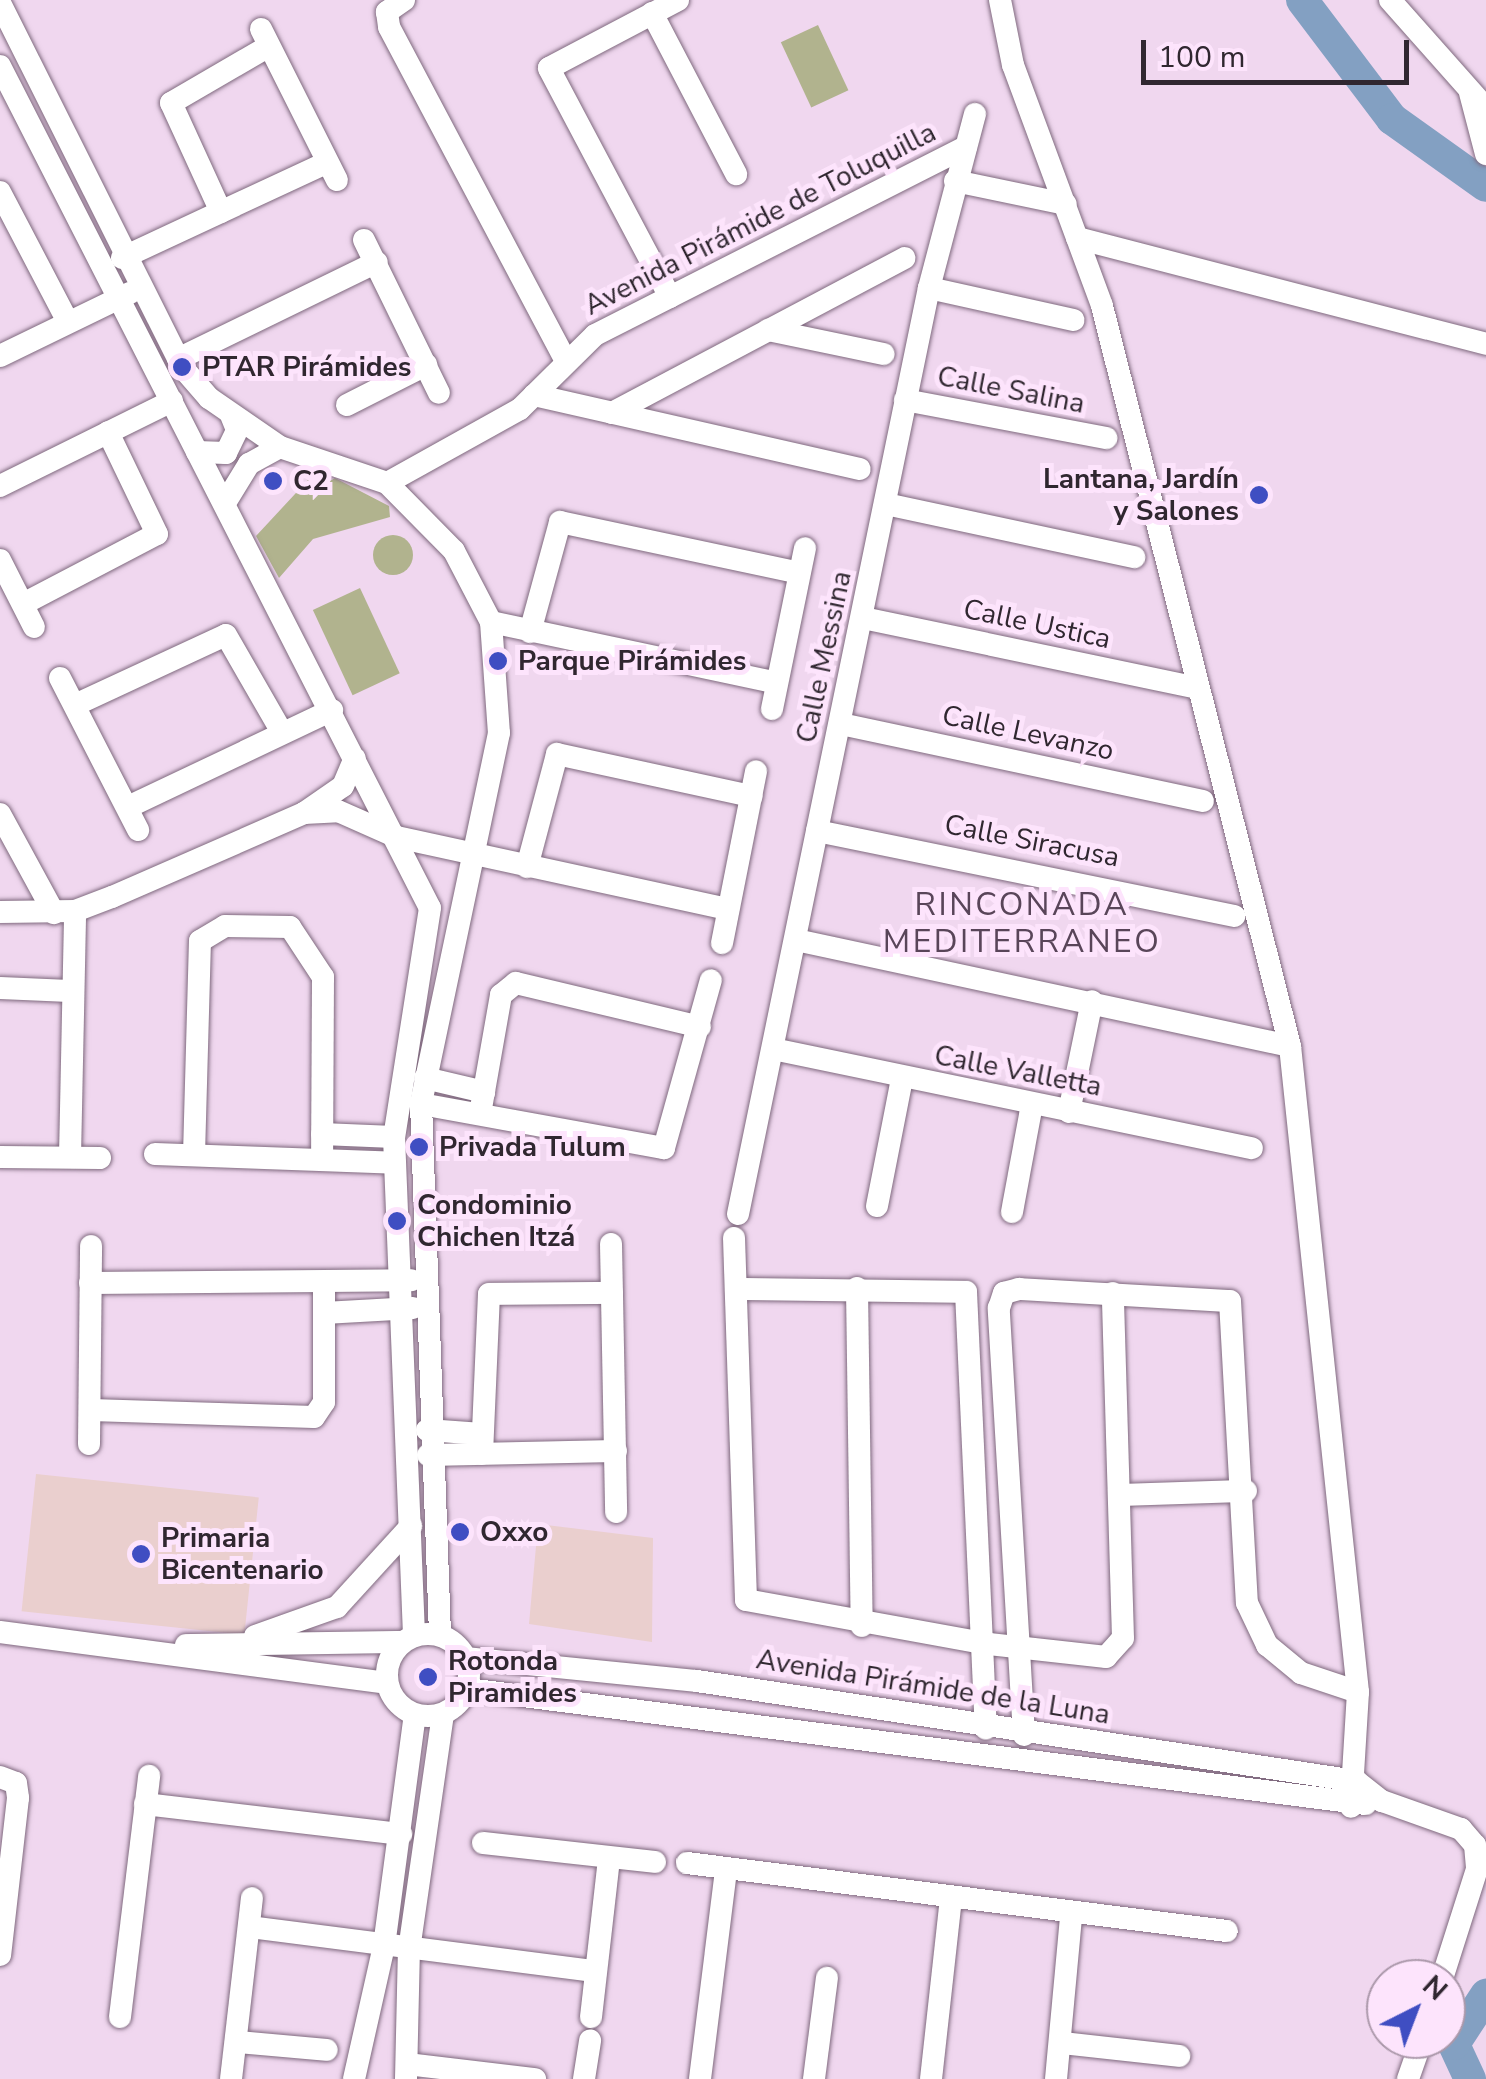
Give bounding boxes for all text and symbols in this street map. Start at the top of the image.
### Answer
scale bar [1146,20,1414,82]
text: 100 m [1158,37,1245,78]
street label: Avenida Pirámide de Toluquilla [579,116,941,322]
place label: PTAR Pirámides [202,350,411,384]
marker: PTAR Pirámides [171,356,193,378]
street label: Calle Salina [934,359,1088,421]
place label: Lantana, Jardín y Salones [1043,462,1239,528]
place label: C2 [293,464,329,498]
marker: C2 [262,470,284,492]
marker: Lantana, Jardín y Salones [1248,484,1270,506]
street label: Calle Messina [789,568,859,746]
street label: Calle Ustica [960,592,1114,656]
place label: Parque Pirámides [518,644,746,678]
marker: Parque Pirámides [487,650,509,672]
street label: Calle Levanzo [939,698,1117,768]
street label: Calle Siracusa [942,808,1122,874]
district label: RINCONADA MEDITERRANEO [883,887,1161,962]
street label: Calle Valletta [932,1038,1104,1104]
place label: Privada Tulum [439,1130,626,1164]
marker: Privada Tulum [408,1136,430,1158]
place label: Condominio Chichen Itzá [417,1188,575,1254]
marker: Condominio Chichen Itzá [386,1210,408,1232]
place label: Oxxo [480,1515,548,1549]
place label: Primaria Bicentenario [161,1521,324,1587]
marker: Oxxo [449,1521,471,1543]
marker: Primaria Bicentenario [130,1543,152,1565]
street label: Avenida Pirámide de la Luna [754,1642,1112,1732]
place label: Rotonda Piramides [448,1644,577,1710]
marker: Rotonda Piramides [417,1666,439,1688]
north arrow [1366,1959,1466,2059]
text: N [1414,1967,1455,2009]

